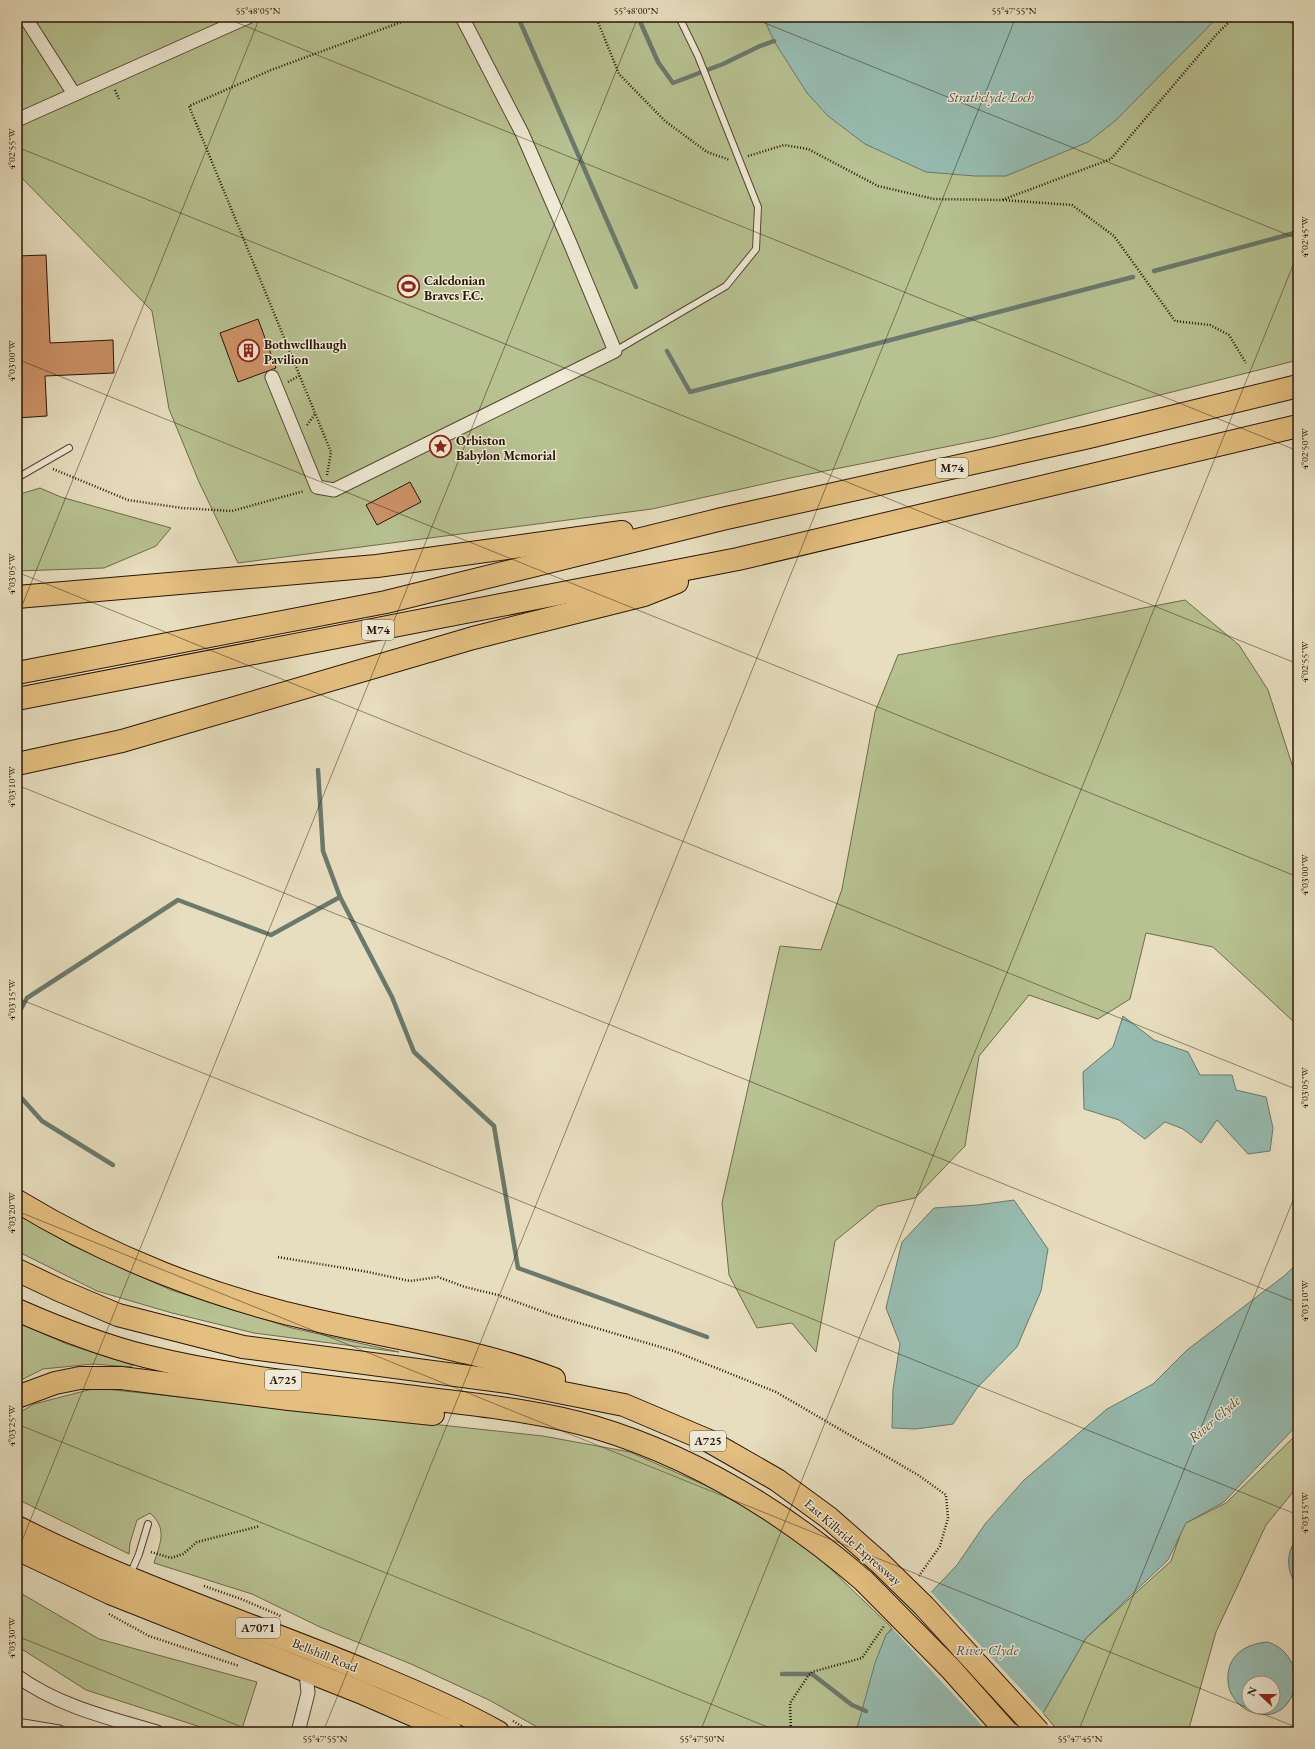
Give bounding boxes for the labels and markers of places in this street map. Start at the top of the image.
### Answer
place label: Caledonian Braves F.C. [424,272,486,304]
sports icon: Caledonian Braves F.C. [396,274,422,300]
place label: Bothwellhaugh Pavilion [264,336,347,368]
building icon: Bothwellhaugh Pavilion [235,338,261,364]
place label: Orbiston Babylon Memorial [456,432,556,464]
place icon: Orbiston Babylon Memorial [427,434,453,460]

